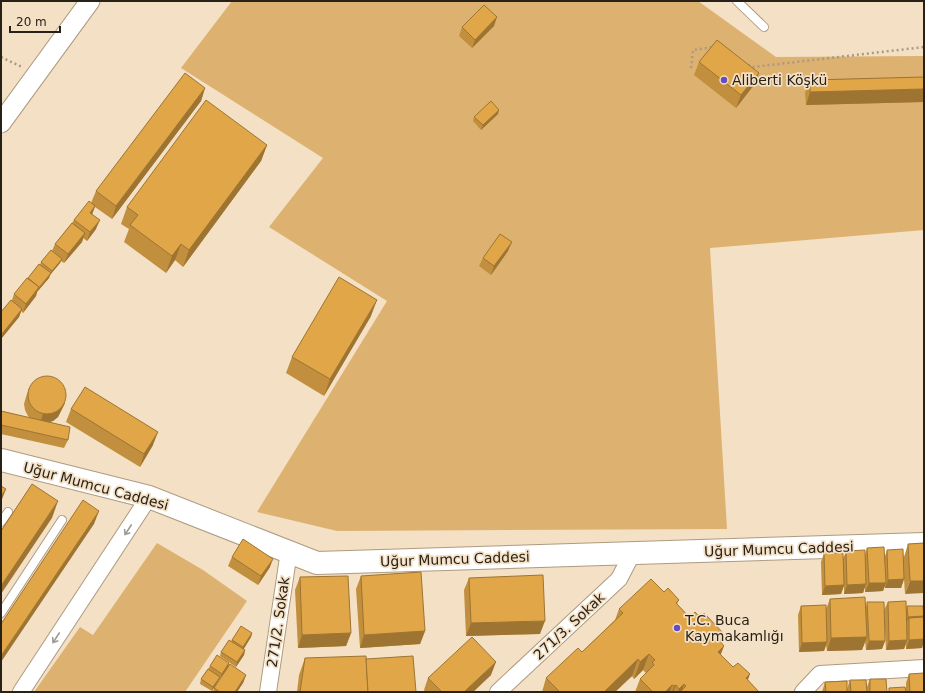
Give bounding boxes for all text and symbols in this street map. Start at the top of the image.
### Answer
scale bar [10,8,60,34]
text: 20 m [16,15,47,29]
place label: Aliberti Köşkü [732,72,827,88]
marker: Aliberti Köşkü [719,75,729,85]
street label: Uğur Mumcu Caddesi [22,459,170,513]
one-way arrow [124,524,132,535]
street label: Uğur Mumcu Caddesi [704,538,854,560]
street label: Uğur Mumcu Caddesi [380,548,530,570]
street label: 271/2. Sokak [264,575,292,668]
street label: 271/3. Sokak [530,588,608,663]
place label: T.C. Buca Kaymakamlığı [684,612,784,644]
marker: T.C. Buca Kaymakamlığı [672,623,682,633]
one-way arrow [52,632,60,643]

